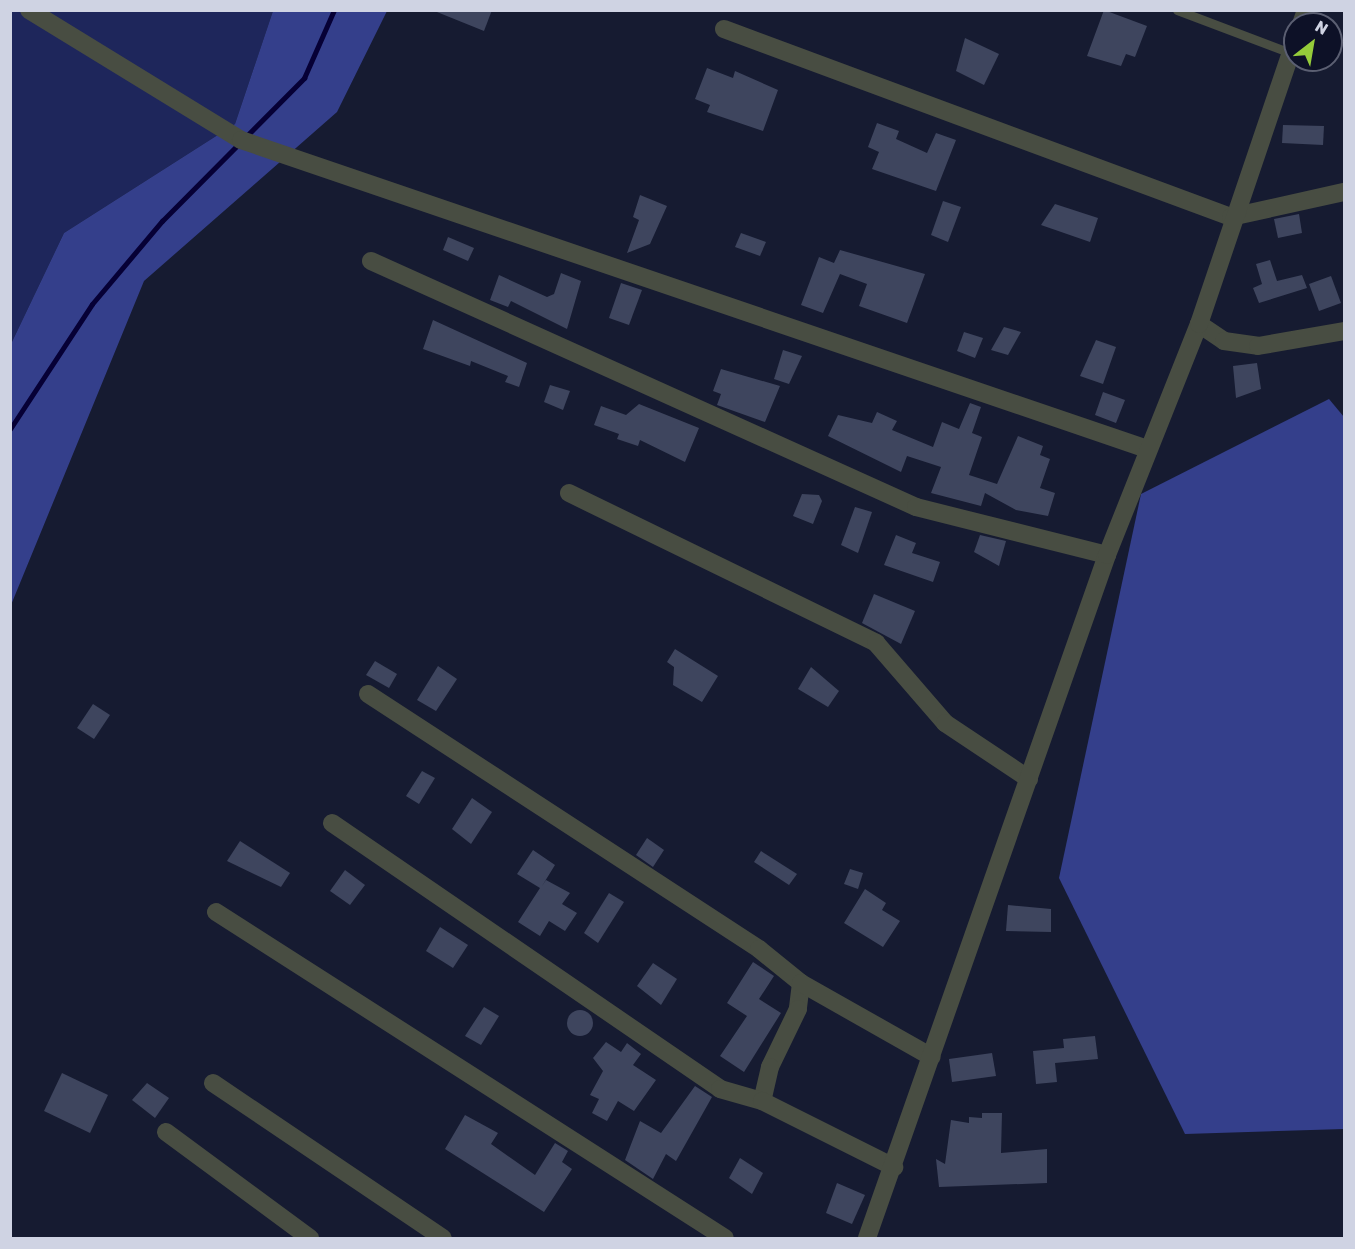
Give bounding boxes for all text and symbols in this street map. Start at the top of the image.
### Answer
north arrow [1283,12,1343,72]
text: N [1312,17,1331,39]

